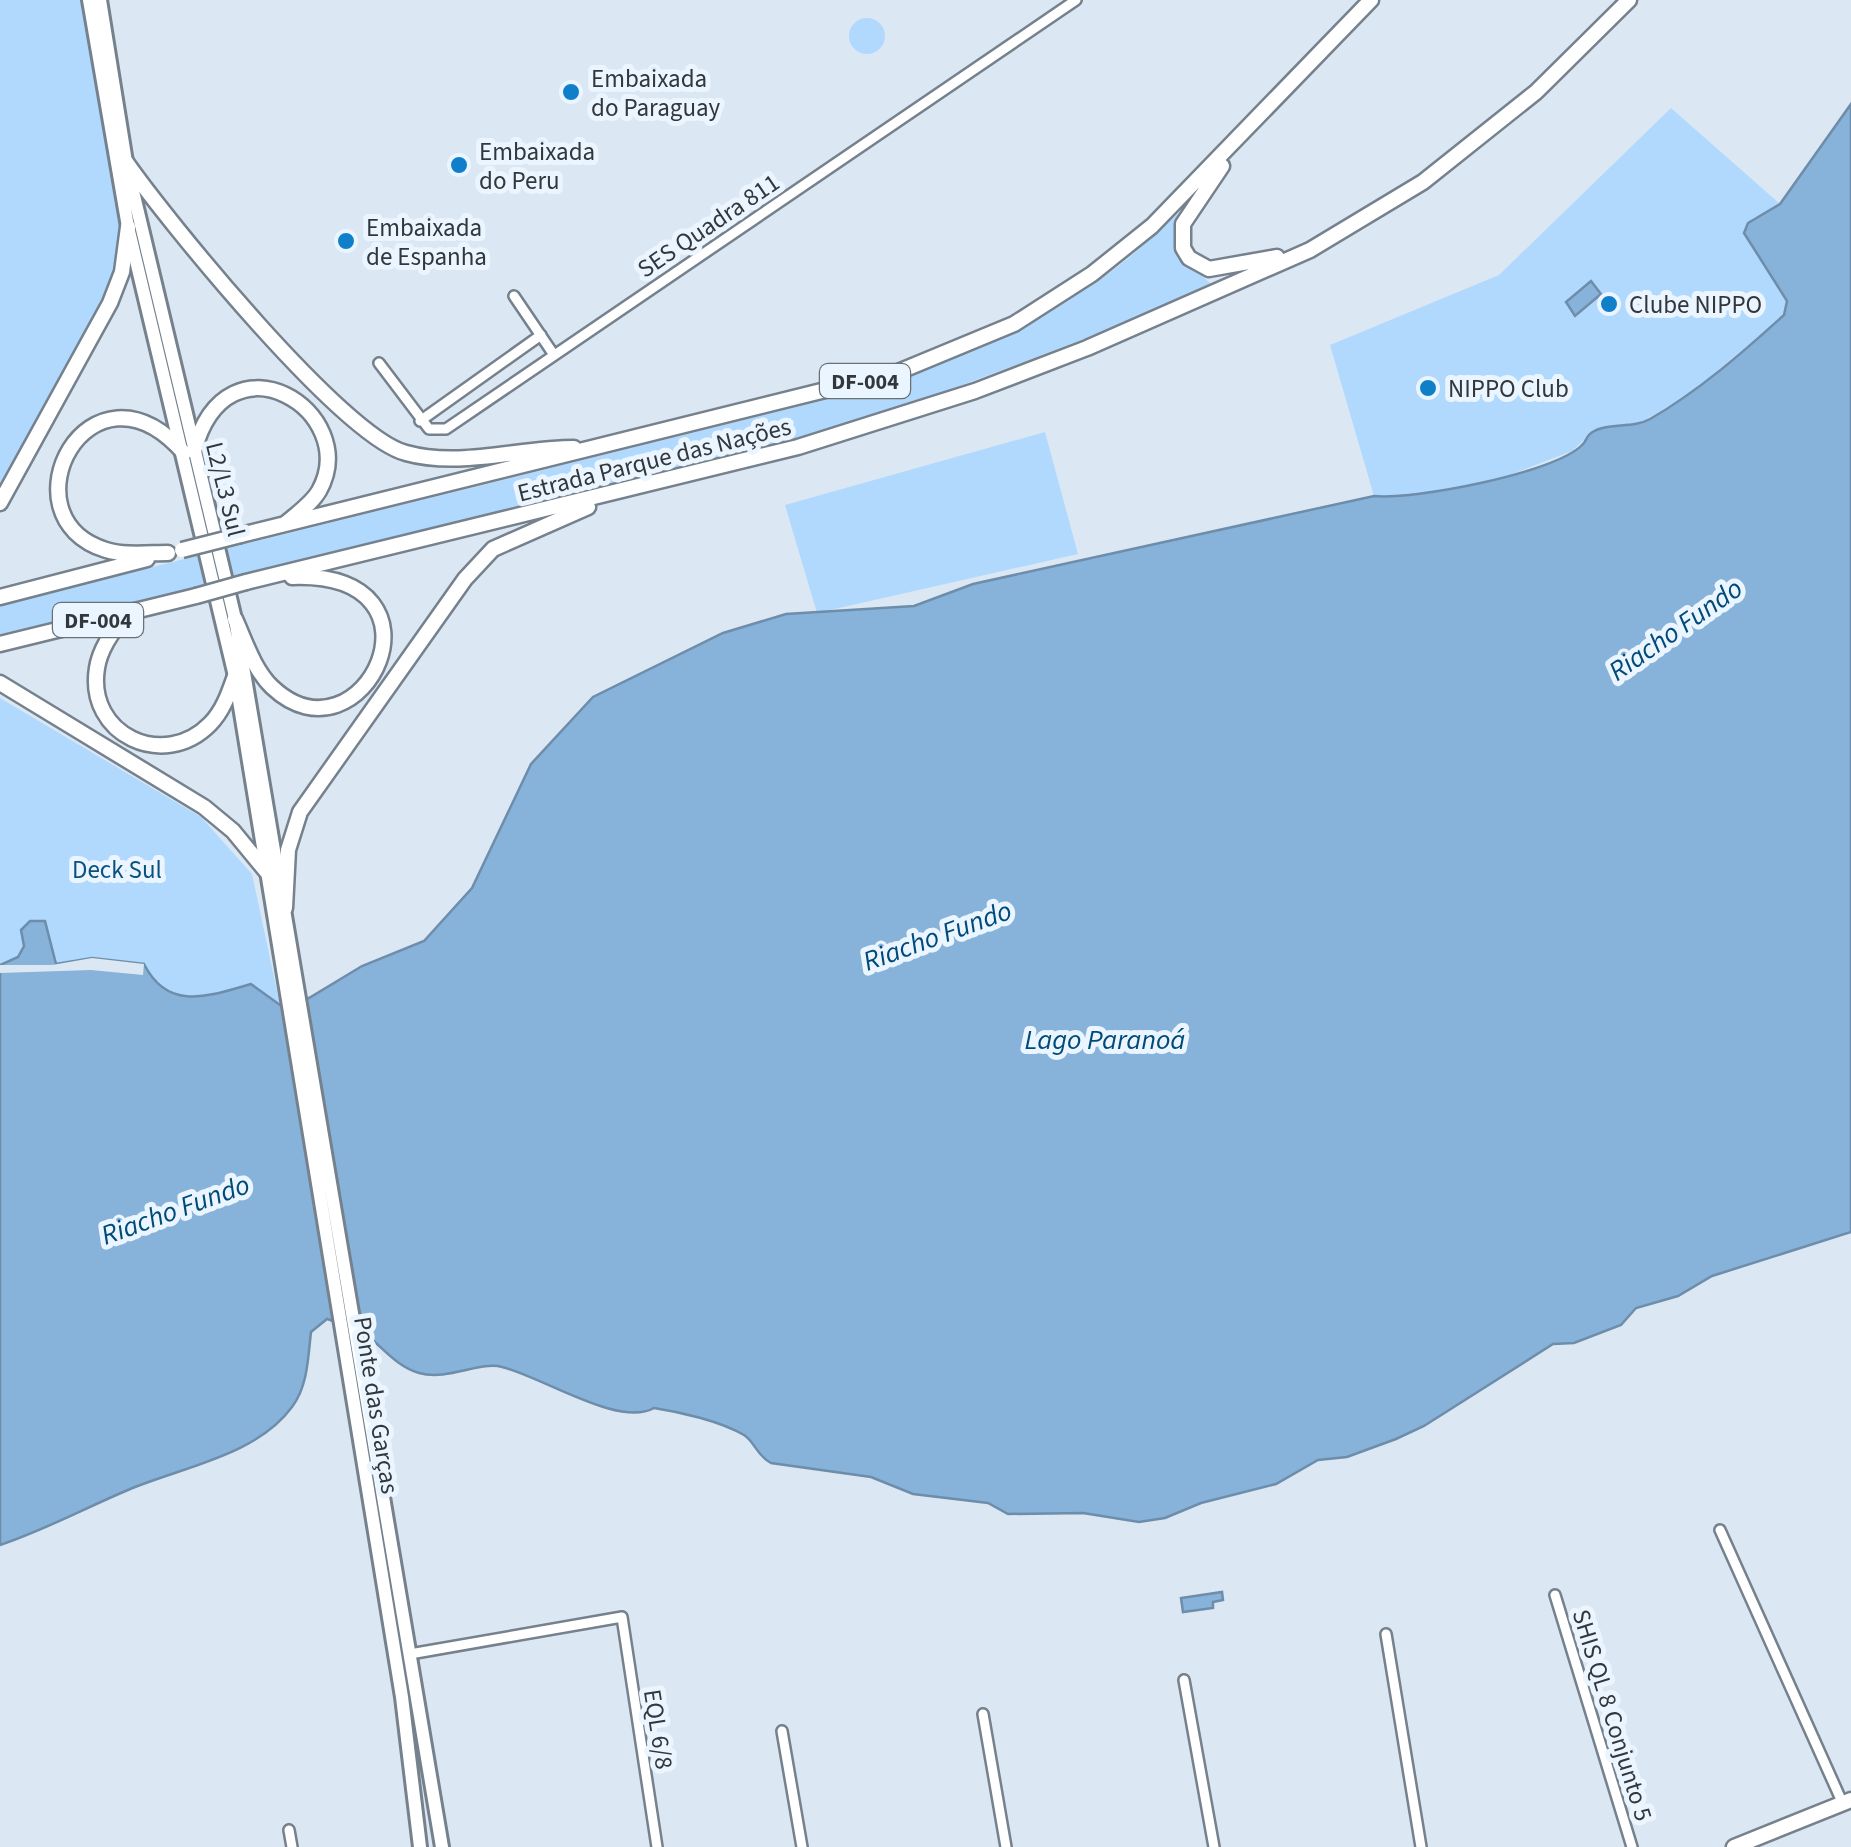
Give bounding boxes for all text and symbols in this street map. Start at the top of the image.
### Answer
place label: Embaixada do Paraguay [591,61,721,126]
marker: Embaixada do Paraguay [560,81,582,103]
place label: Embaixada do Peru [479,134,595,199]
marker: Embaixada do Peru [448,154,470,176]
street label: SES Quadra 811 [630,165,787,287]
place label: Embaixada de Espanha [366,210,487,275]
marker: Embaixada de Espanha [335,230,357,252]
place label: Clube NIPPO [1629,287,1762,323]
marker: Clube NIPPO [1598,293,1620,315]
road number: DF-004 [820,364,910,398]
place label: NIPPO Club [1448,371,1569,407]
marker: NIPPO Club [1417,377,1439,399]
street label: Estrada Parque das Nações [514,409,795,511]
street label: L2/L3 Sul [196,438,254,540]
water label: Riacho Fundo [1600,569,1751,691]
road number: DF-004 [53,603,143,637]
park label: Deck Sul [72,852,162,888]
water label: Riacho Fundo [857,891,1017,981]
water label: Lago Paranoá [1025,1020,1185,1060]
water label: Riacho Fundo [95,1165,255,1255]
street label: Ponte das Garças [344,1314,408,1496]
street label: SHIS QL 8 Conjunto 5 [1563,1605,1661,1826]
street label: EQL 6/8 [634,1687,682,1772]

